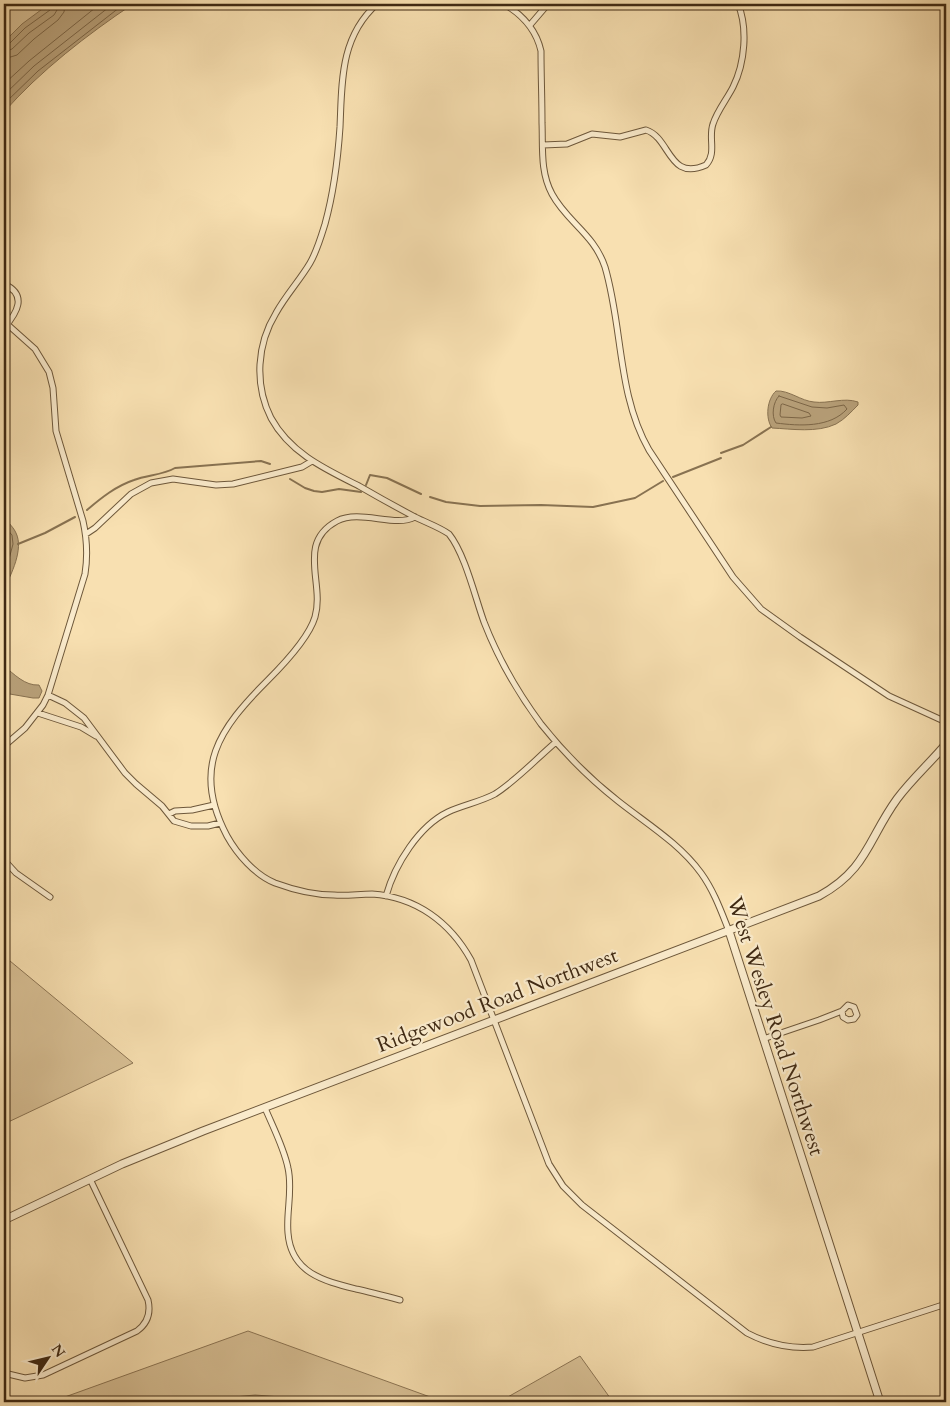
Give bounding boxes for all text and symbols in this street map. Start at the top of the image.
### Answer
street label: West Wesley Road Northwest [720,892,831,1160]
street label: Ridgewood Road Northwest [372,941,622,1060]
north arrow [22,1334,72,1384]
text: N [47,1340,70,1361]

